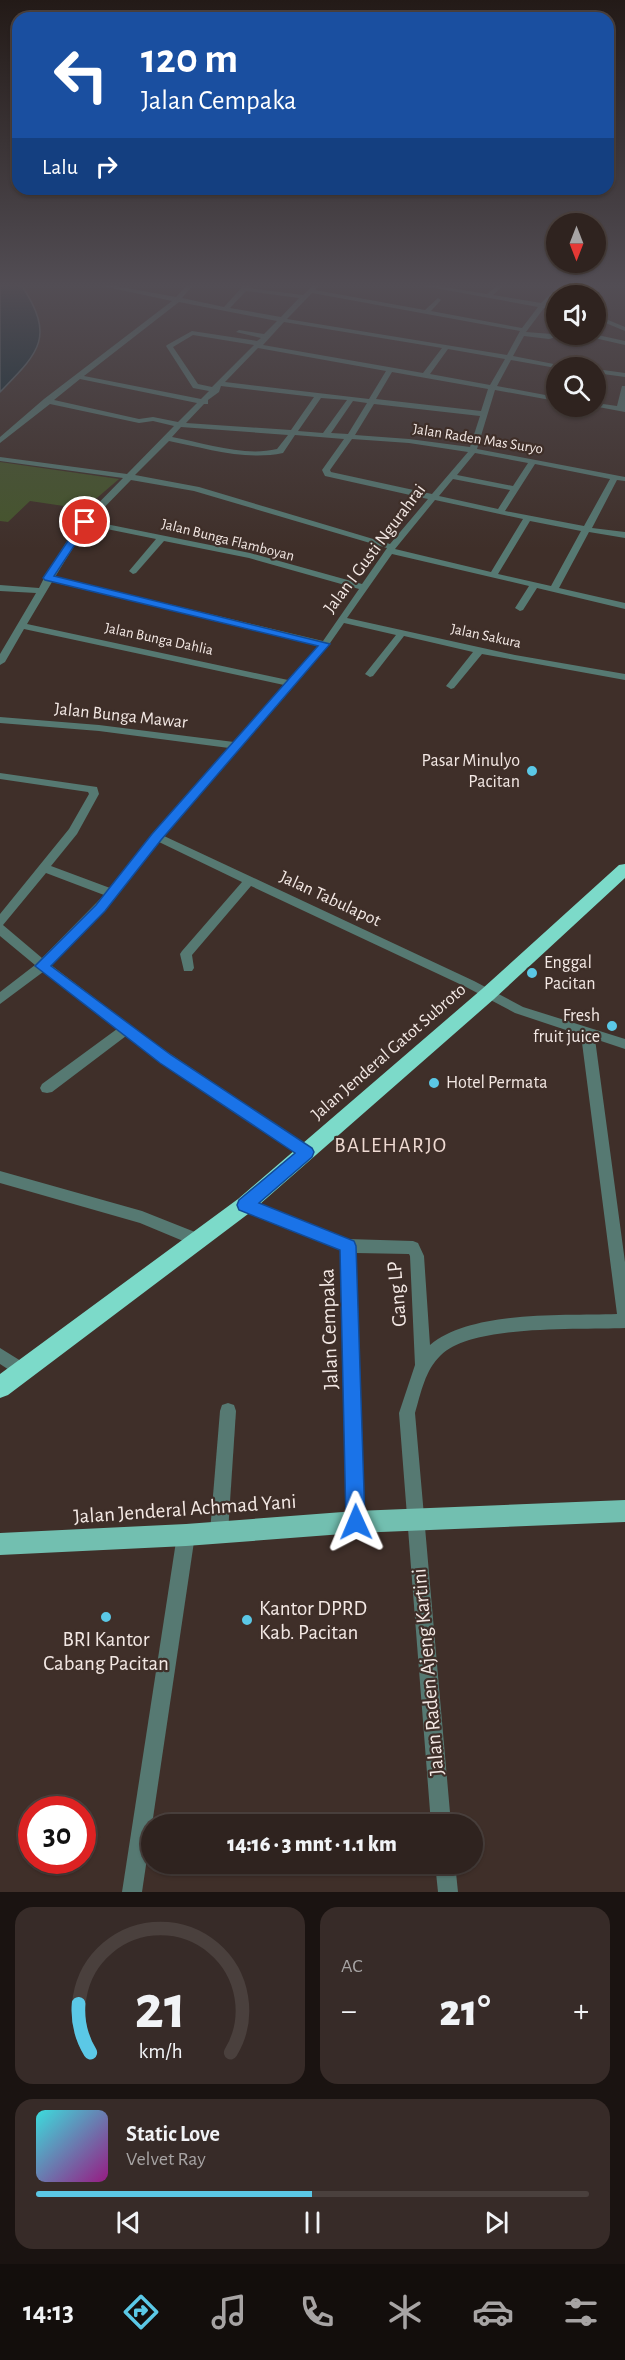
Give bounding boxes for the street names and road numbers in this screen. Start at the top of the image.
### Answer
street label: Jalan Raden Mas Suryo [412,421,544,457]
street label: Jalan I Gusti Ngurahrai [321,481,429,617]
street label: Jalan Bunga Flamboyan [160,516,296,564]
street label: Jalan Bunga Dahlia [103,620,215,658]
street label: Jalan Sakura [449,621,523,651]
street label: Jalan Bunga Mawar [53,700,189,732]
street label: Jalan Tabulapot [277,868,384,930]
street label: Jalan Jenderal Gatot Subroto [308,980,470,1124]
street label: Gang LP [384,1260,410,1328]
street label: Jalan Cempaka [316,1268,342,1390]
street label: Jalan Jenderal Achmad Yani [73,1491,297,1527]
street label: Jalan Raden Ajeng Kartini [408,1568,448,1776]

